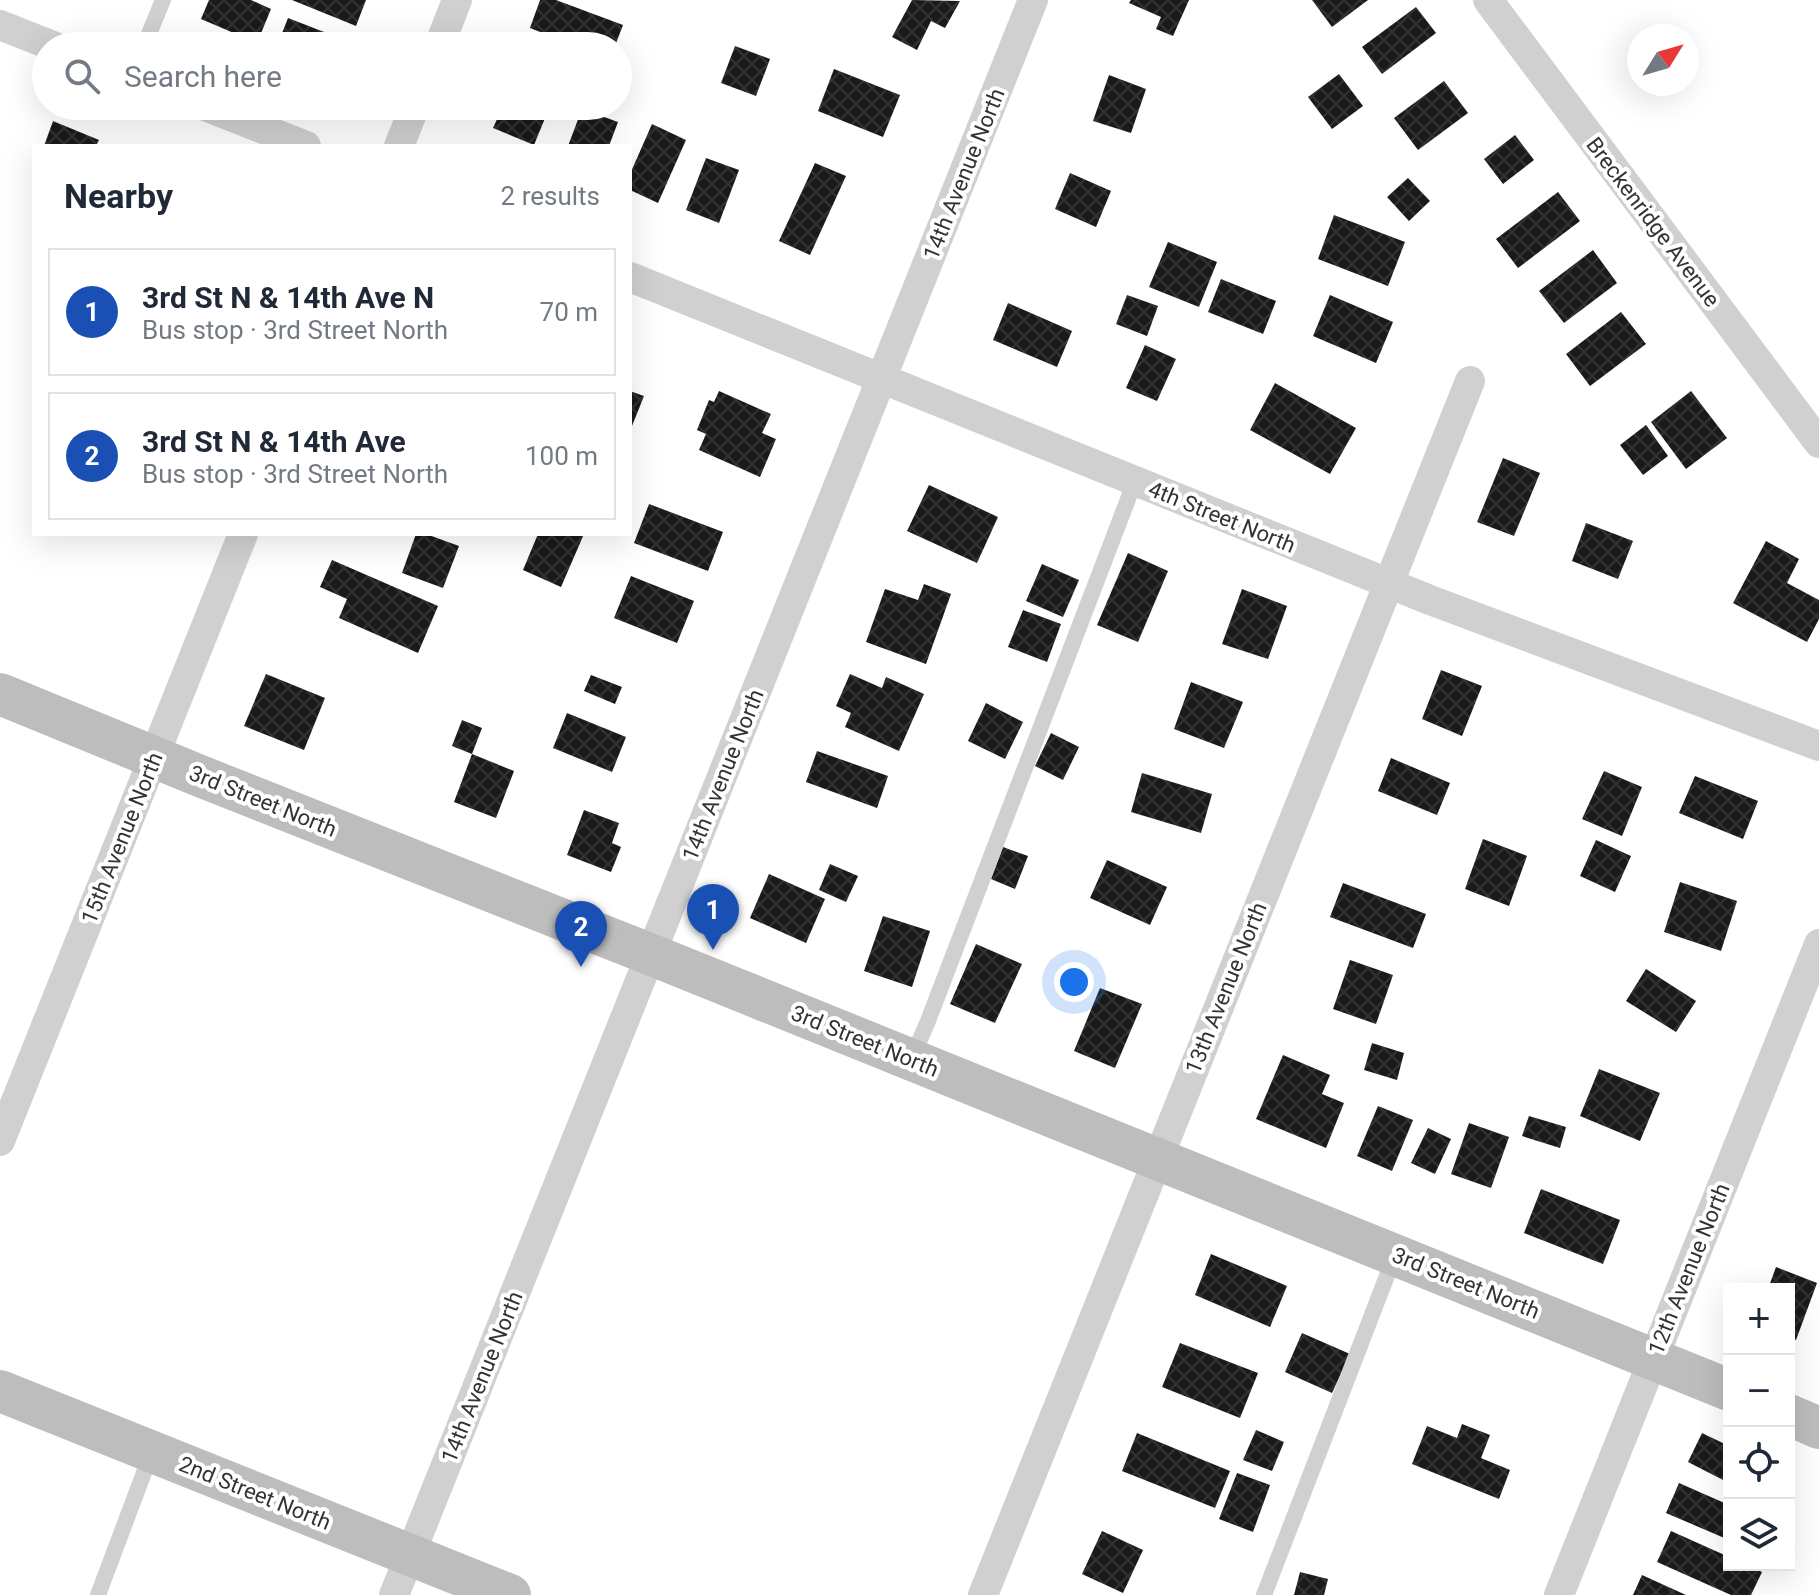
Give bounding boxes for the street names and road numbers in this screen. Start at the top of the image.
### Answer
street label: 14th Avenue North [918,85,1010,263]
street label: Breckenridge Avenue [1581,132,1725,312]
street label: 4th Street North [1145,476,1299,558]
street label: 14th Avenue North [677,686,769,864]
street label: 15th Avenue North [76,749,168,927]
street label: 3rd Street North [186,760,340,842]
street label: 13th Avenue North [1180,899,1272,1077]
street label: 3rd Street North [788,1000,942,1082]
street label: 12th Avenue North [1643,1180,1735,1358]
street label: 3rd Street North [1389,1242,1543,1324]
street label: 14th Avenue North [436,1288,528,1466]
street label: 2nd Street North [175,1451,335,1535]

